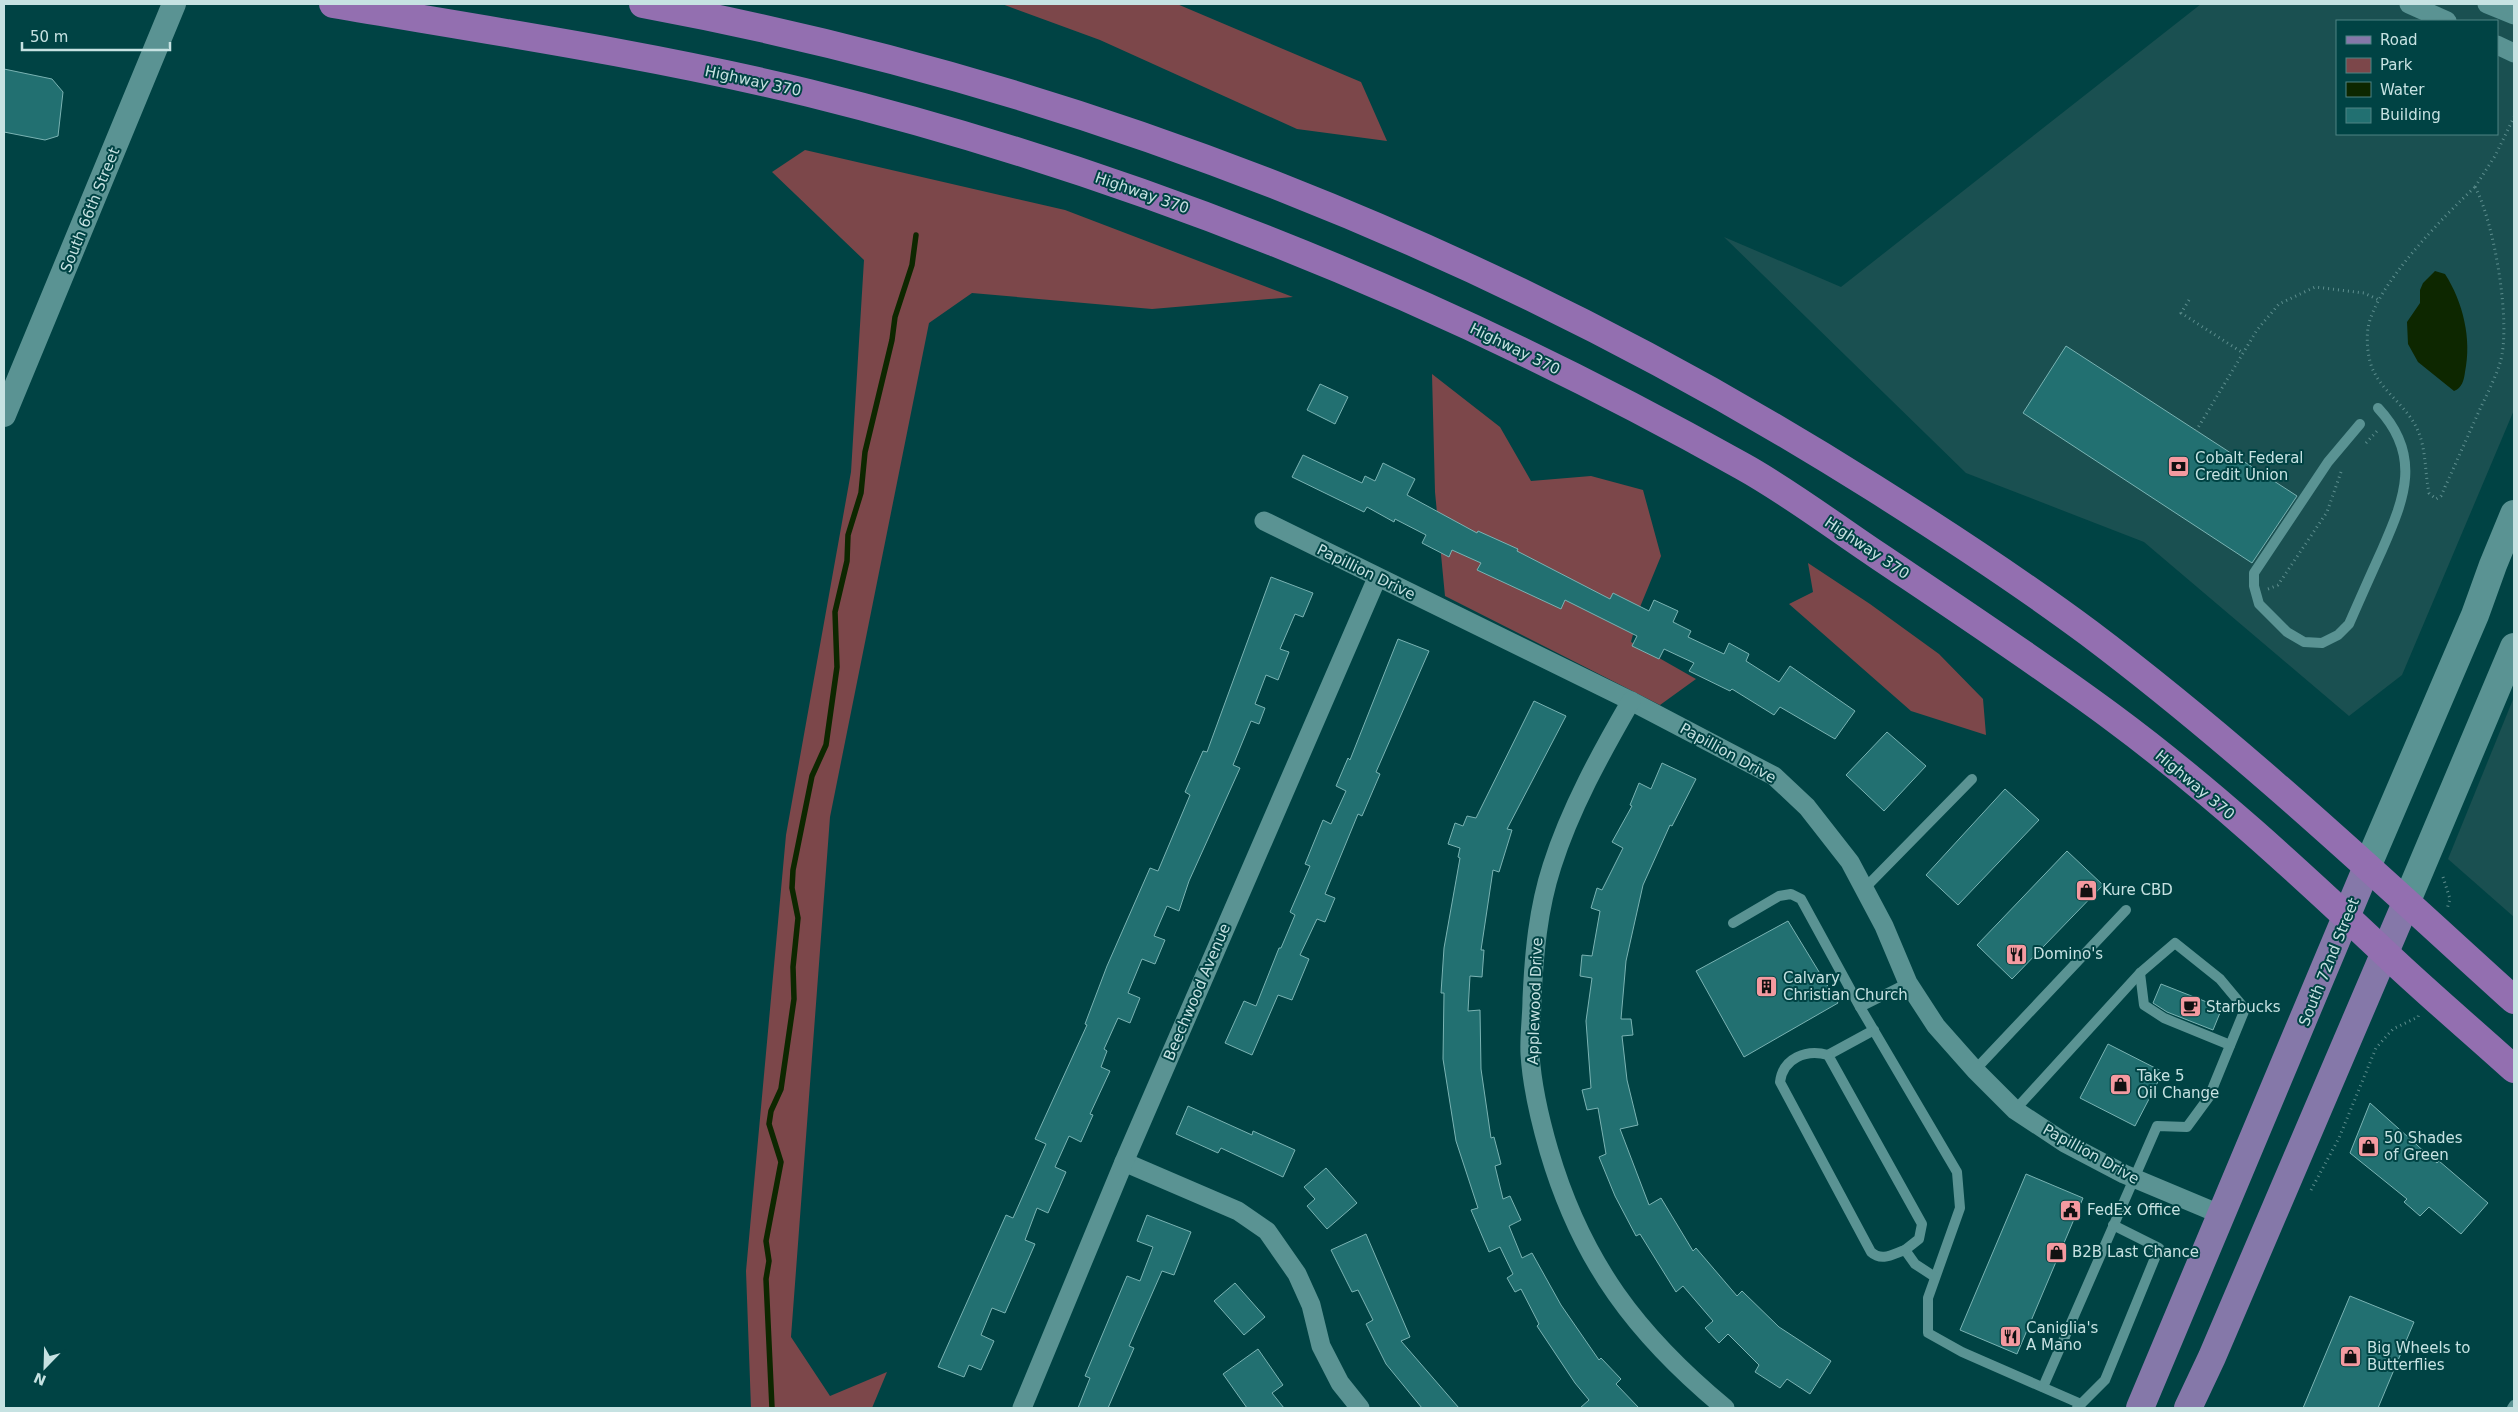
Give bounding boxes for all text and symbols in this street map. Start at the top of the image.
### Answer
scale bar [22,20,170,52]
legend [2336,20,2498,135]
text: 50 m [30,28,68,46]
text: Road [2380,31,2418,49]
text: Park [2380,56,2413,74]
street label: Highway 370 [703,62,803,100]
text: Water [2380,81,2425,99]
text: Building [2380,106,2441,124]
street label: South 66th Street [57,145,123,275]
street label: Highway 370 [1093,169,1191,217]
street label: Highway 370 [1467,319,1563,379]
place label: Cobalt Federal Credit Union [2195,449,2304,484]
bank icon: Cobalt Federal Credit Union [2167,455,2191,479]
street label: Highway 370 [1821,513,1913,583]
street label: Papillion Drive [1314,540,1418,604]
street label: Papillion Drive [1677,719,1779,787]
street label: Highway 370 [2152,747,2238,823]
shop icon: Kure CBD [2074,878,2098,902]
place label: Kure CBD [2102,881,2173,899]
street label: South 72nd Street [2295,895,2363,1029]
street label: Beechwood Avenue [1160,921,1234,1063]
street label: Applewood Drive [1524,937,1546,1065]
restaurant icon: Domino's [2005,942,2029,966]
place label: Domino's [2033,945,2103,963]
place label: Calvary Christian Church [1783,969,1908,1004]
building icon: Calvary Christian Church [1755,975,1779,999]
cafe icon: Starbucks [2178,995,2202,1019]
place label: Starbucks [2206,998,2281,1016]
place label: Take 5 Oil Change [2136,1067,2219,1102]
shop icon: Take 5 Oil Change [2109,1073,2133,1097]
street label: Papillion Drive [2040,1120,2142,1188]
place label: 50 Shades of Green [2384,1129,2463,1164]
shop icon: 50 Shades of Green [2356,1135,2380,1159]
public building icon: FedEx Office [2059,1198,2083,1222]
place label: FedEx Office [2087,1201,2180,1219]
shop icon: B2B Last Chance [2044,1240,2068,1264]
place label: B2B Last Chance [2072,1243,2199,1261]
place label: Caniglia's A Mano [2026,1319,2099,1354]
restaurant icon: Caniglia's A Mano [1998,1325,2022,1349]
place label: Big Wheels to Butterflies [2367,1339,2470,1374]
north arrow [20,1342,70,1392]
shop icon: Big Wheels to Butterflies [2339,1345,2363,1369]
text: N [31,1369,48,1389]

